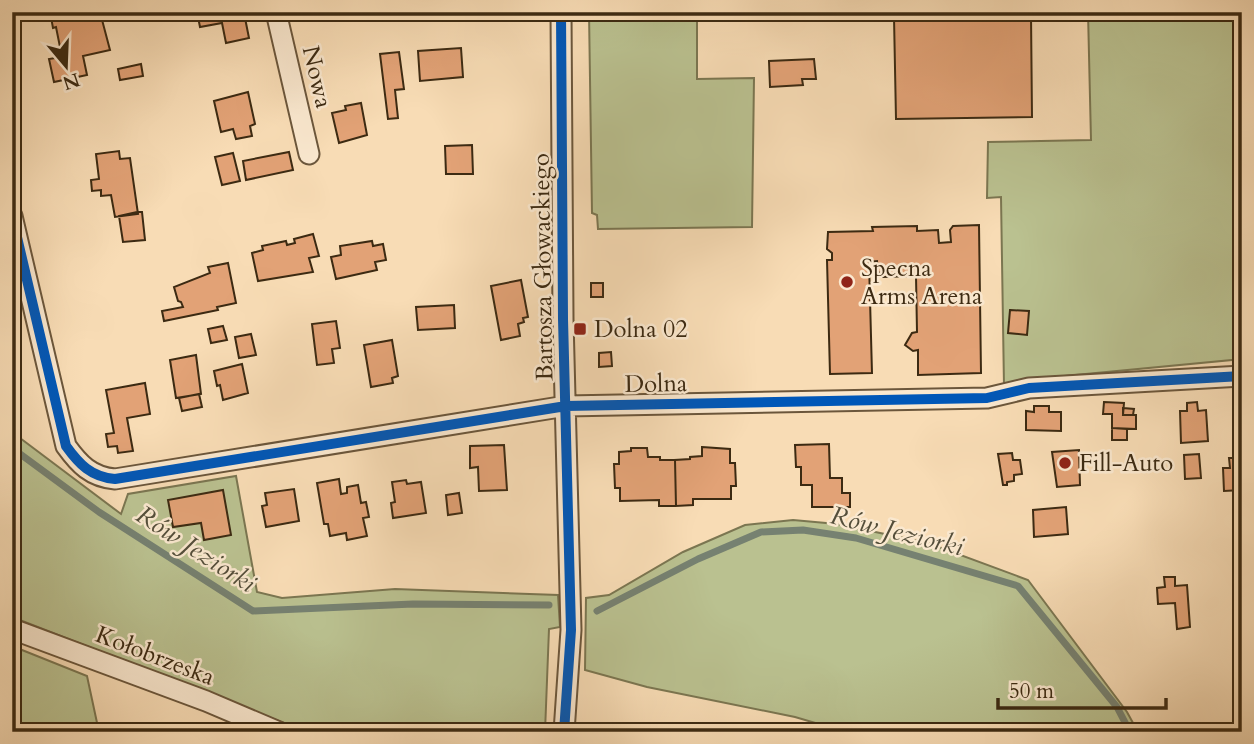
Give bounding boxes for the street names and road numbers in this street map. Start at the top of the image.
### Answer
street label: Nowa [294,43,340,112]
street label: Bartosza Głowackiego [525,153,561,381]
street label: Dolna [624,367,688,401]
street label: Kołobrzeska [91,618,220,694]

